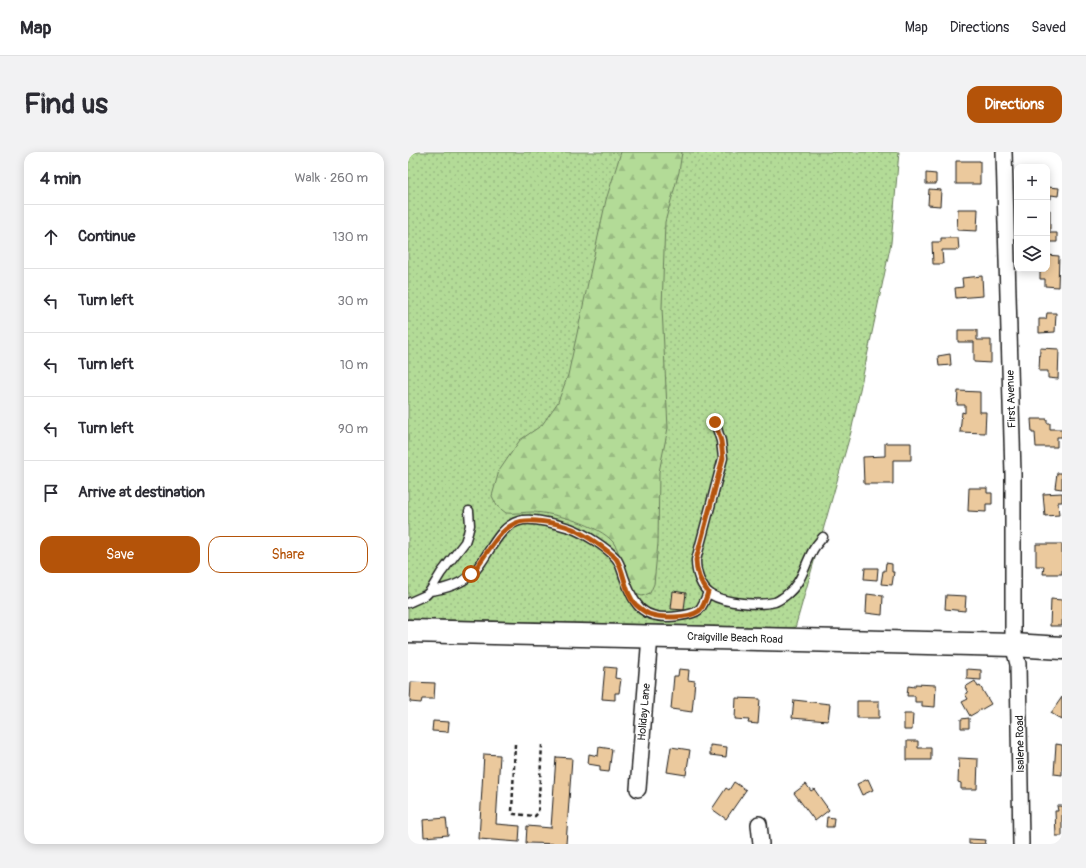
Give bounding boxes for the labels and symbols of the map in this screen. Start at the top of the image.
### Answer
street label: First Avenue [1003,369,1019,428]
route end [706,413,724,431]
route start [462,565,480,583]
street label: Craigville Beach Road [687,630,783,646]
street label: Holiday Lane [635,682,653,741]
street label: Isalene Road [1013,715,1027,773]

